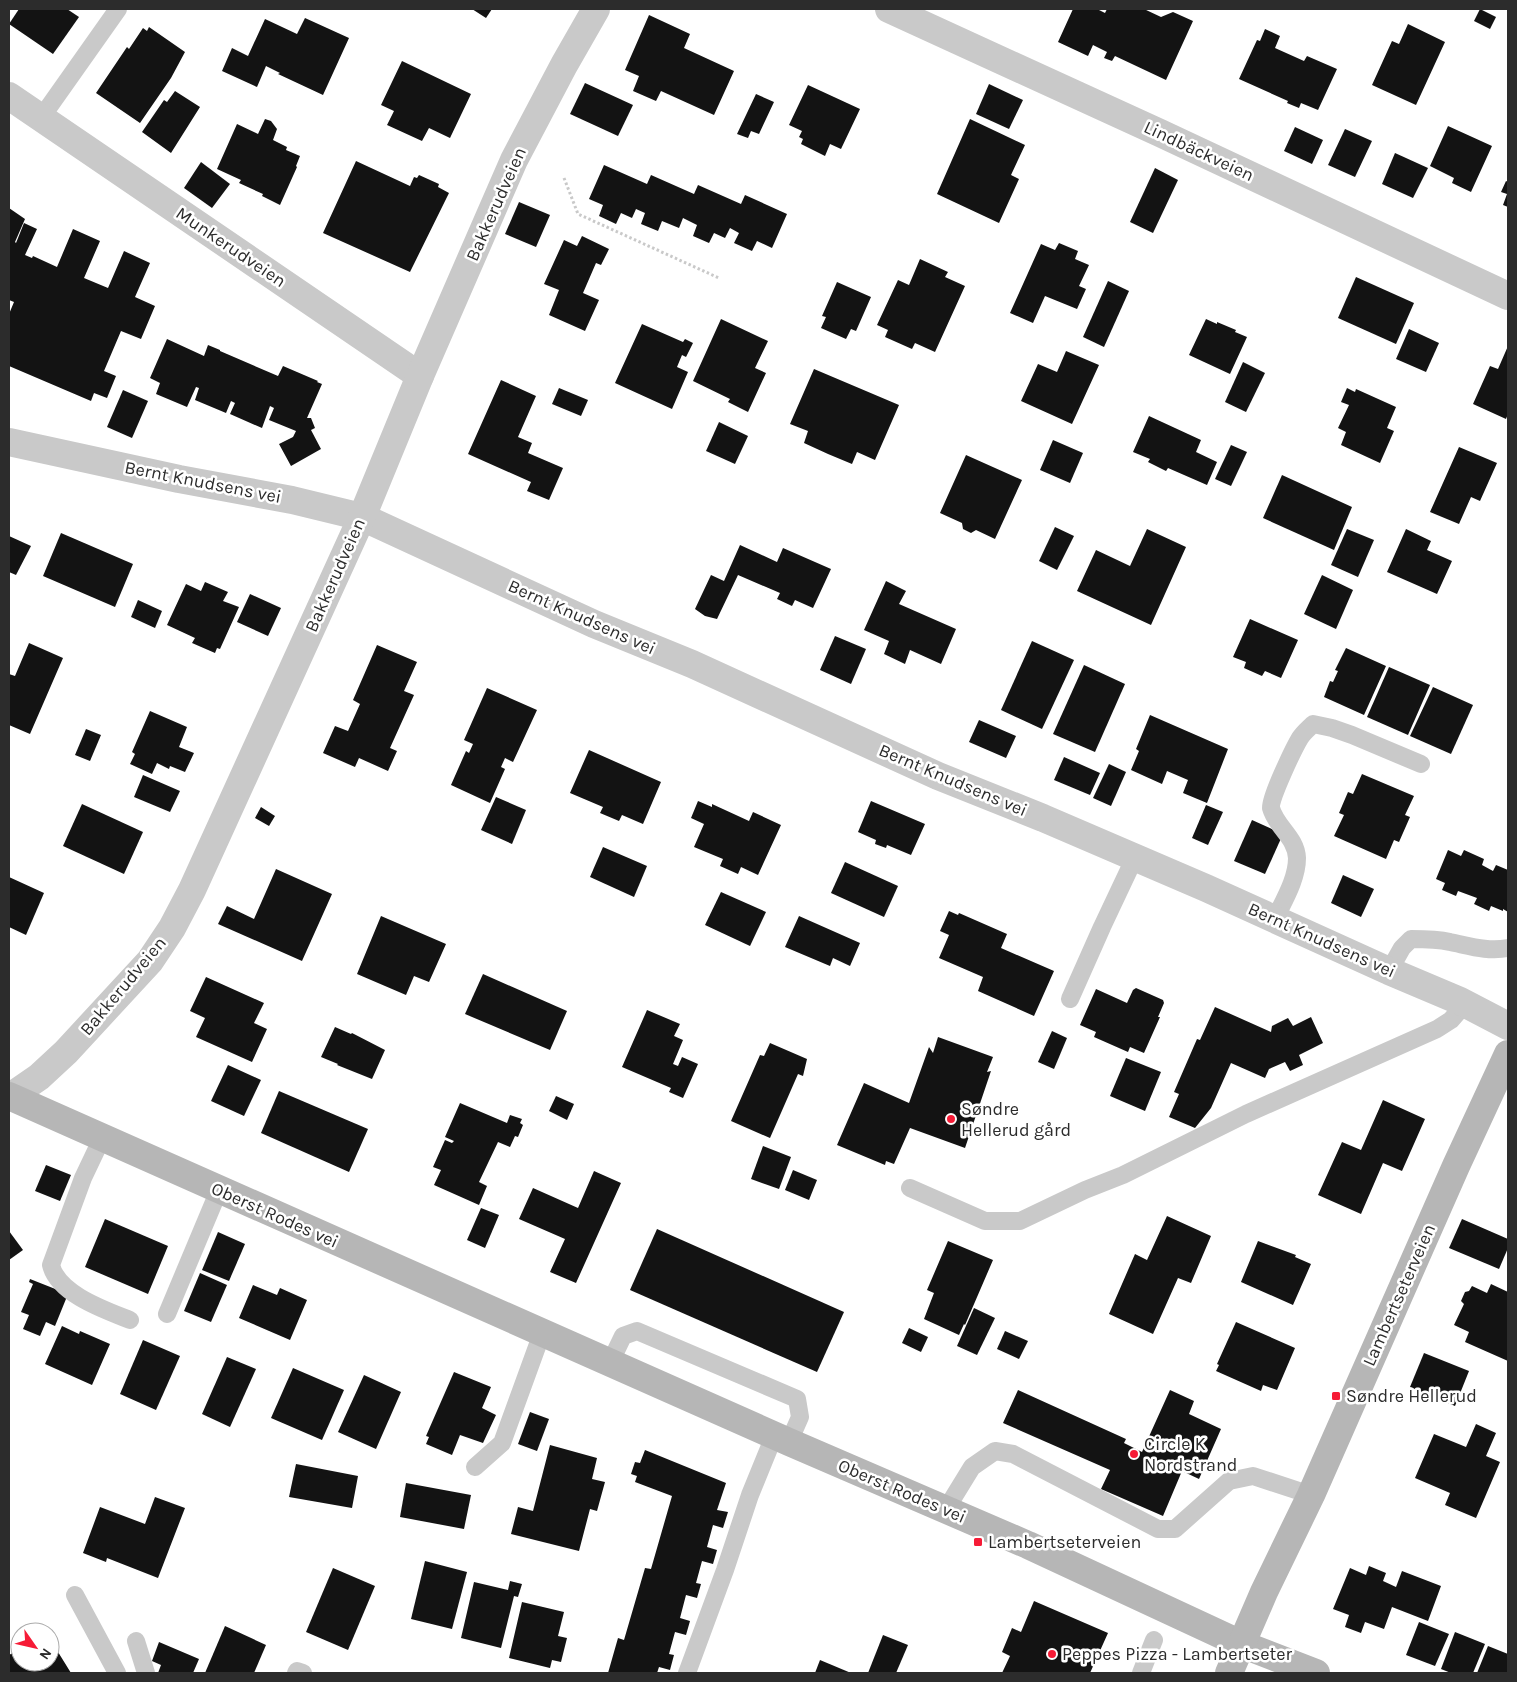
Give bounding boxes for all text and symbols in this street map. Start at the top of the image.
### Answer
street label: Lindbäckveien [1140,116,1258,186]
street label: Bakkerudveien [461,144,531,264]
street label: Munkerudveien [172,202,290,292]
street label: Bernt Knudsens vei [123,456,283,508]
street label: Bakkerudveien [300,515,370,635]
street label: Bernt Knudsens vei [505,575,659,659]
street label: Bernt Knudsens vei [875,739,1031,821]
street label: Bernt Knudsens vei [1245,898,1399,982]
street label: Bakkerudveien [75,932,171,1040]
place label: Søndre Hellerud gård [961,1098,1071,1141]
marker: Søndre Hellerud gård [945,1113,957,1125]
street label: Oberst Rodes vei [208,1177,342,1253]
street label: Lambertseterveien [1358,1220,1440,1370]
place label: Søndre Hellerud [1346,1385,1477,1407]
marker: Søndre Hellerud [1330,1390,1342,1402]
place label: Circle K Nordstrand [1144,1433,1238,1476]
marker: Circle K Nordstrand [1128,1448,1140,1460]
street label: Oberst Rodes vei [835,1454,969,1528]
place label: Lambertseterveien [988,1531,1141,1553]
marker: Lambertseterveien [972,1536,984,1548]
north arrow [10,1622,60,1672]
place label: Peppes Pizza - Lambertseter [1062,1643,1292,1665]
text: N [36,1645,55,1663]
marker: Peppes Pizza - Lambertseter [1046,1648,1058,1660]

